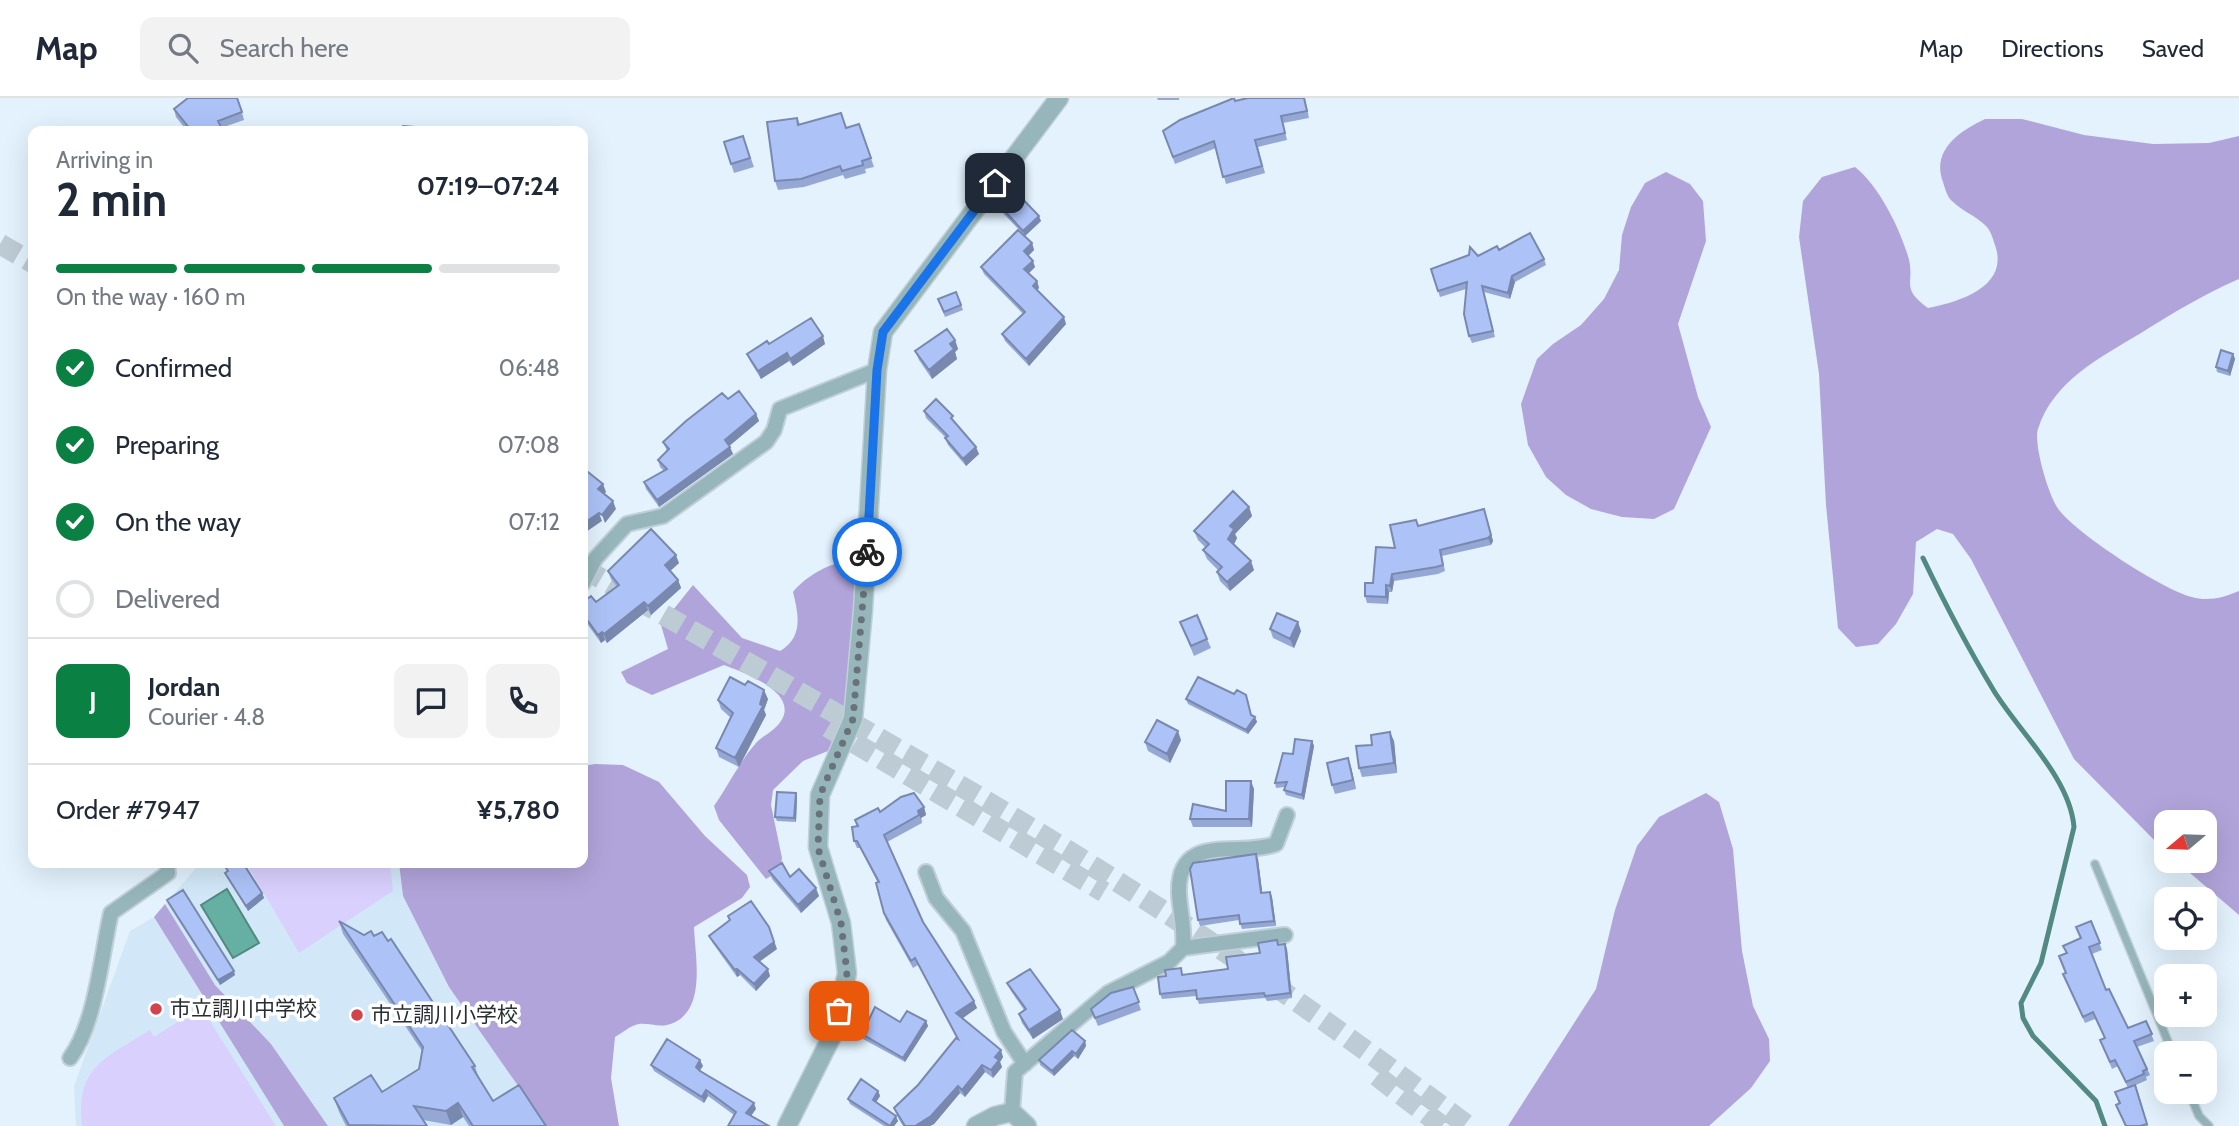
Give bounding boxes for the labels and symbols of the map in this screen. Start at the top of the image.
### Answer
pin [965,153,1025,213]
courier [832,517,902,587]
north arrow [2154,810,2217,873]
pin [809,981,869,1041]
place label: 市立調川中学校 [170,996,317,1021]
marker: 市立調川中学校 [148,1001,164,1017]
place label: 市立調川小学校 [371,1002,518,1027]
marker: 市立調川小学校 [349,1007,365,1023]

